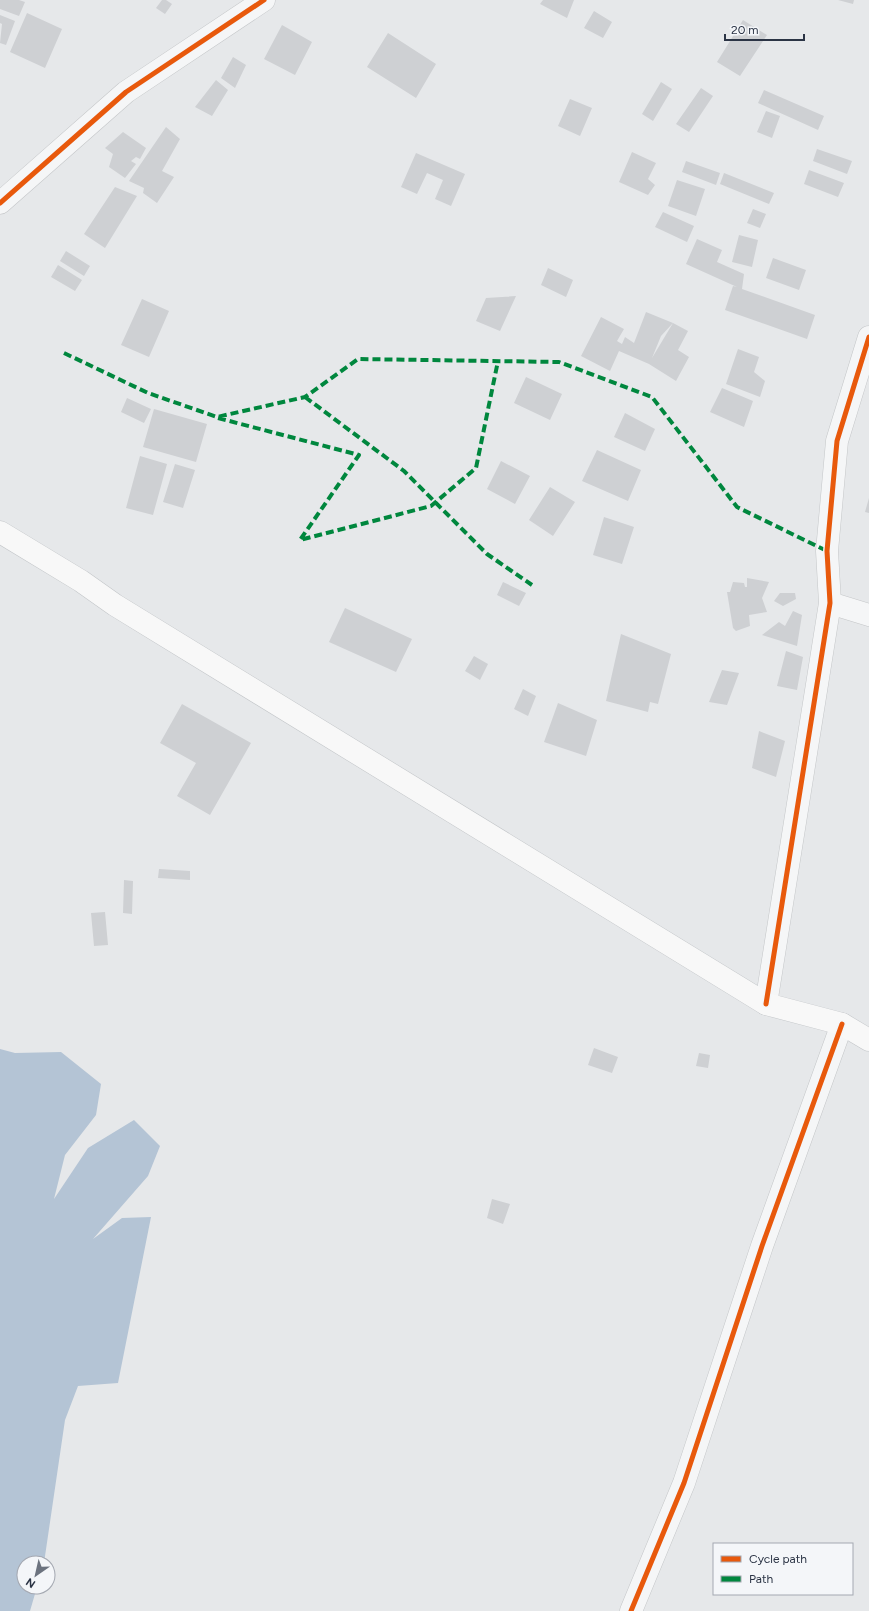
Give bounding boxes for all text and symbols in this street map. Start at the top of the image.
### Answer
scale bar [725,16,804,42]
text: 20 m [731,23,759,37]
legend [713,1543,853,1595]
text: Cycle path [749,1552,807,1566]
north arrow [16,1555,56,1595]
text: Path [749,1572,773,1586]
text: N [24,1575,38,1591]

